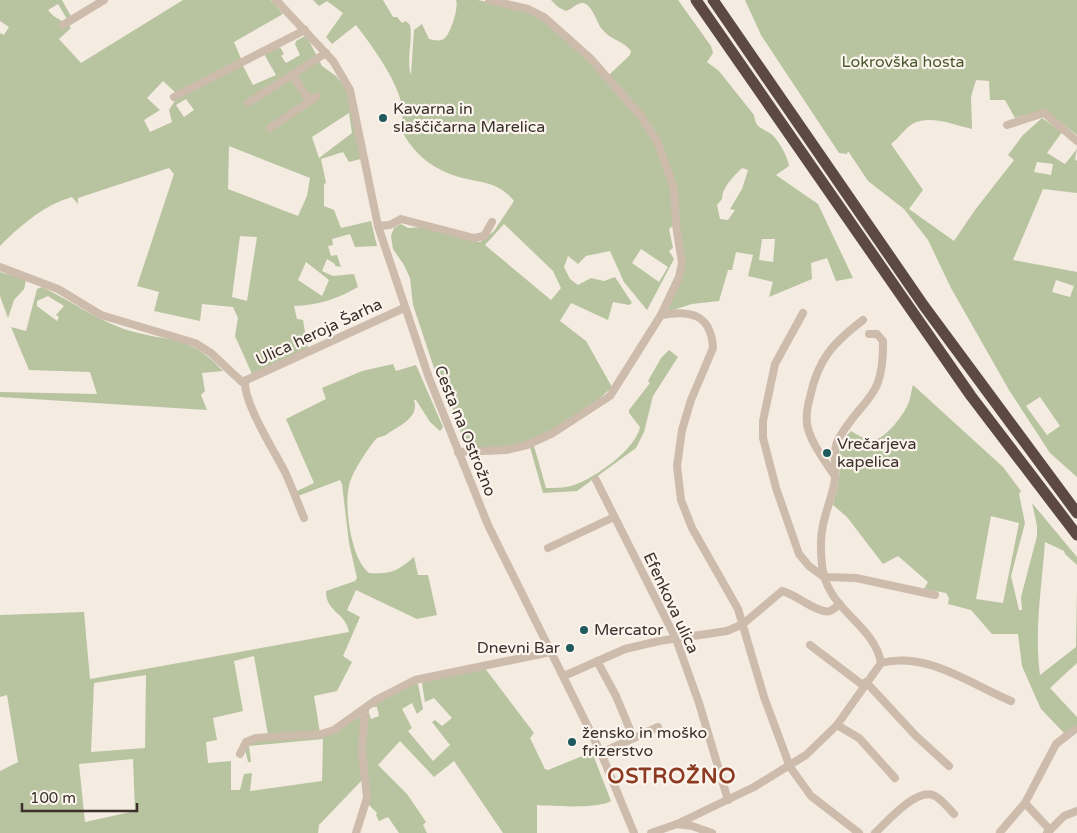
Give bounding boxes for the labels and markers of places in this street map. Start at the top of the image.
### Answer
place label: Kavarna in slaščičarna Marelica [393,99,545,137]
marker: Kavarna in slaščičarna Marelica [377,112,389,124]
place label: Vrečarjeva kapelica [837,434,916,472]
marker: Vrečarjeva kapelica [821,447,833,459]
place label: Mercator [594,620,664,640]
marker: Mercator [578,624,590,636]
place label: Dnevni Bar [477,638,561,658]
marker: Dnevni Bar [564,642,576,654]
place label: žensko in moško frizerstvo [582,723,707,761]
marker: žensko in moško frizerstvo [566,736,578,748]

